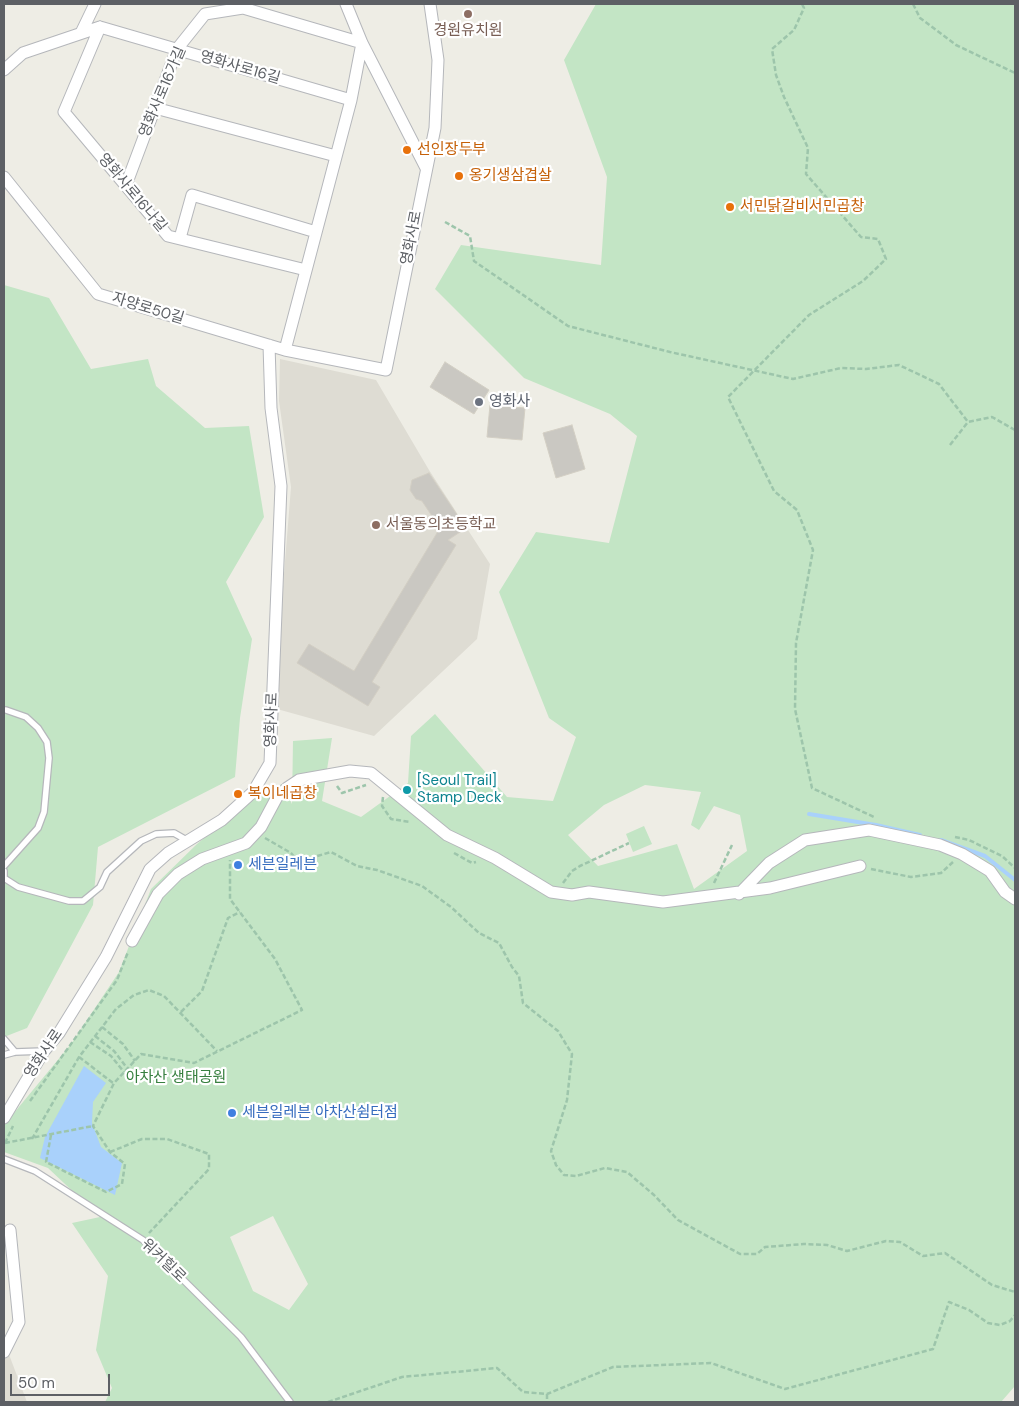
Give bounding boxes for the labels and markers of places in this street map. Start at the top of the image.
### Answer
marker: 경원유치원 [462,8,474,20]
place label: 경원유치원 [434,22,502,40]
place label: 선인장두부 [417,141,486,159]
marker: 선인장두부 [401,144,413,156]
place label: 옹기생삼겹살 [469,167,552,185]
marker: 옹기생삼겹살 [453,170,465,182]
place label: 서민닭갈비서민곱창 [740,198,864,216]
marker: 서민닭갈비서민곱창 [724,201,736,213]
place label: 영화사 [489,393,530,411]
marker: 영화사 [473,396,485,408]
place label: 서울동의초등학교 [386,516,496,534]
marker: 서울동의초등학교 [370,519,382,531]
place label: [Seoul Trail] Stamp Deck [417,772,501,807]
marker: [Seoul Trail] Stamp Deck [401,784,413,796]
place label: 복이네곱창 [248,785,317,803]
marker: 복이네곱창 [232,788,244,800]
place label: 세븐일레븐 [248,856,317,874]
marker: 세븐일레븐 [232,859,244,871]
place label: 세븐일레븐 아차산쉼터점 [242,1104,398,1122]
marker: 세븐일레븐 아차산쉼터점 [226,1107,238,1119]

